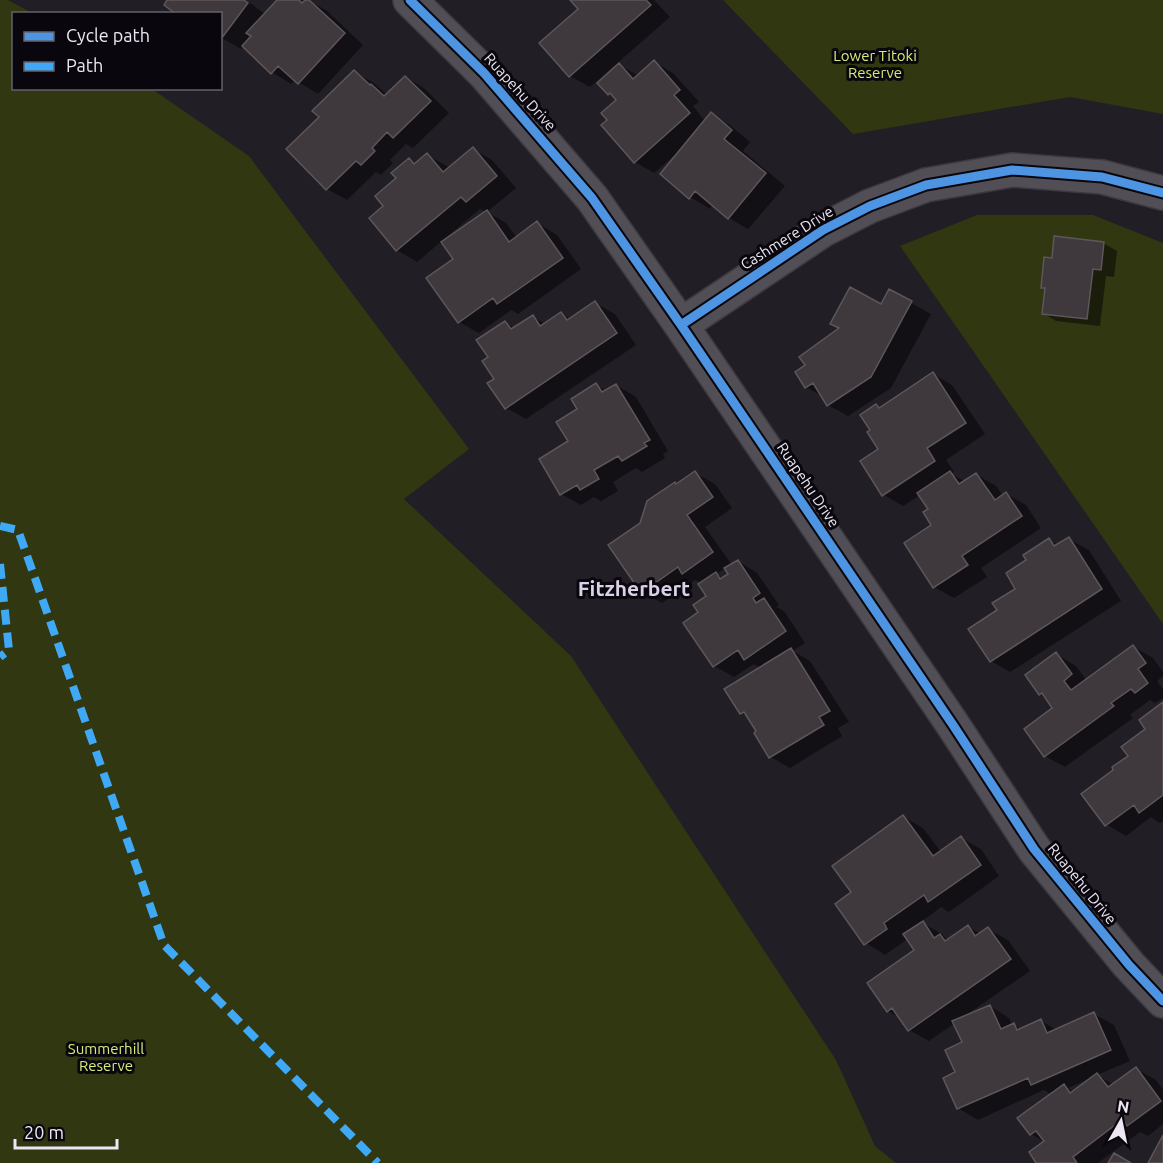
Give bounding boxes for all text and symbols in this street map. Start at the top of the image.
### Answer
legend [12,12,222,90]
text: Cycle path [66,25,150,45]
park label: Lower Titoki Reserve [833,47,917,81]
street label: Ruapehu Drive [481,49,560,134]
text: Path [66,55,103,75]
street label: Cashmere Drive [737,202,836,273]
street label: Ruapehu Drive [774,439,843,530]
district label: Fitzherbert [578,576,690,600]
street label: Ruapehu Drive [1045,840,1120,927]
park label: Summerhill Reserve [68,1040,144,1074]
north arrow [1091,1091,1151,1151]
text: N [1116,1096,1131,1116]
scale bar [15,1112,117,1150]
text: 20 m [24,1122,64,1142]

